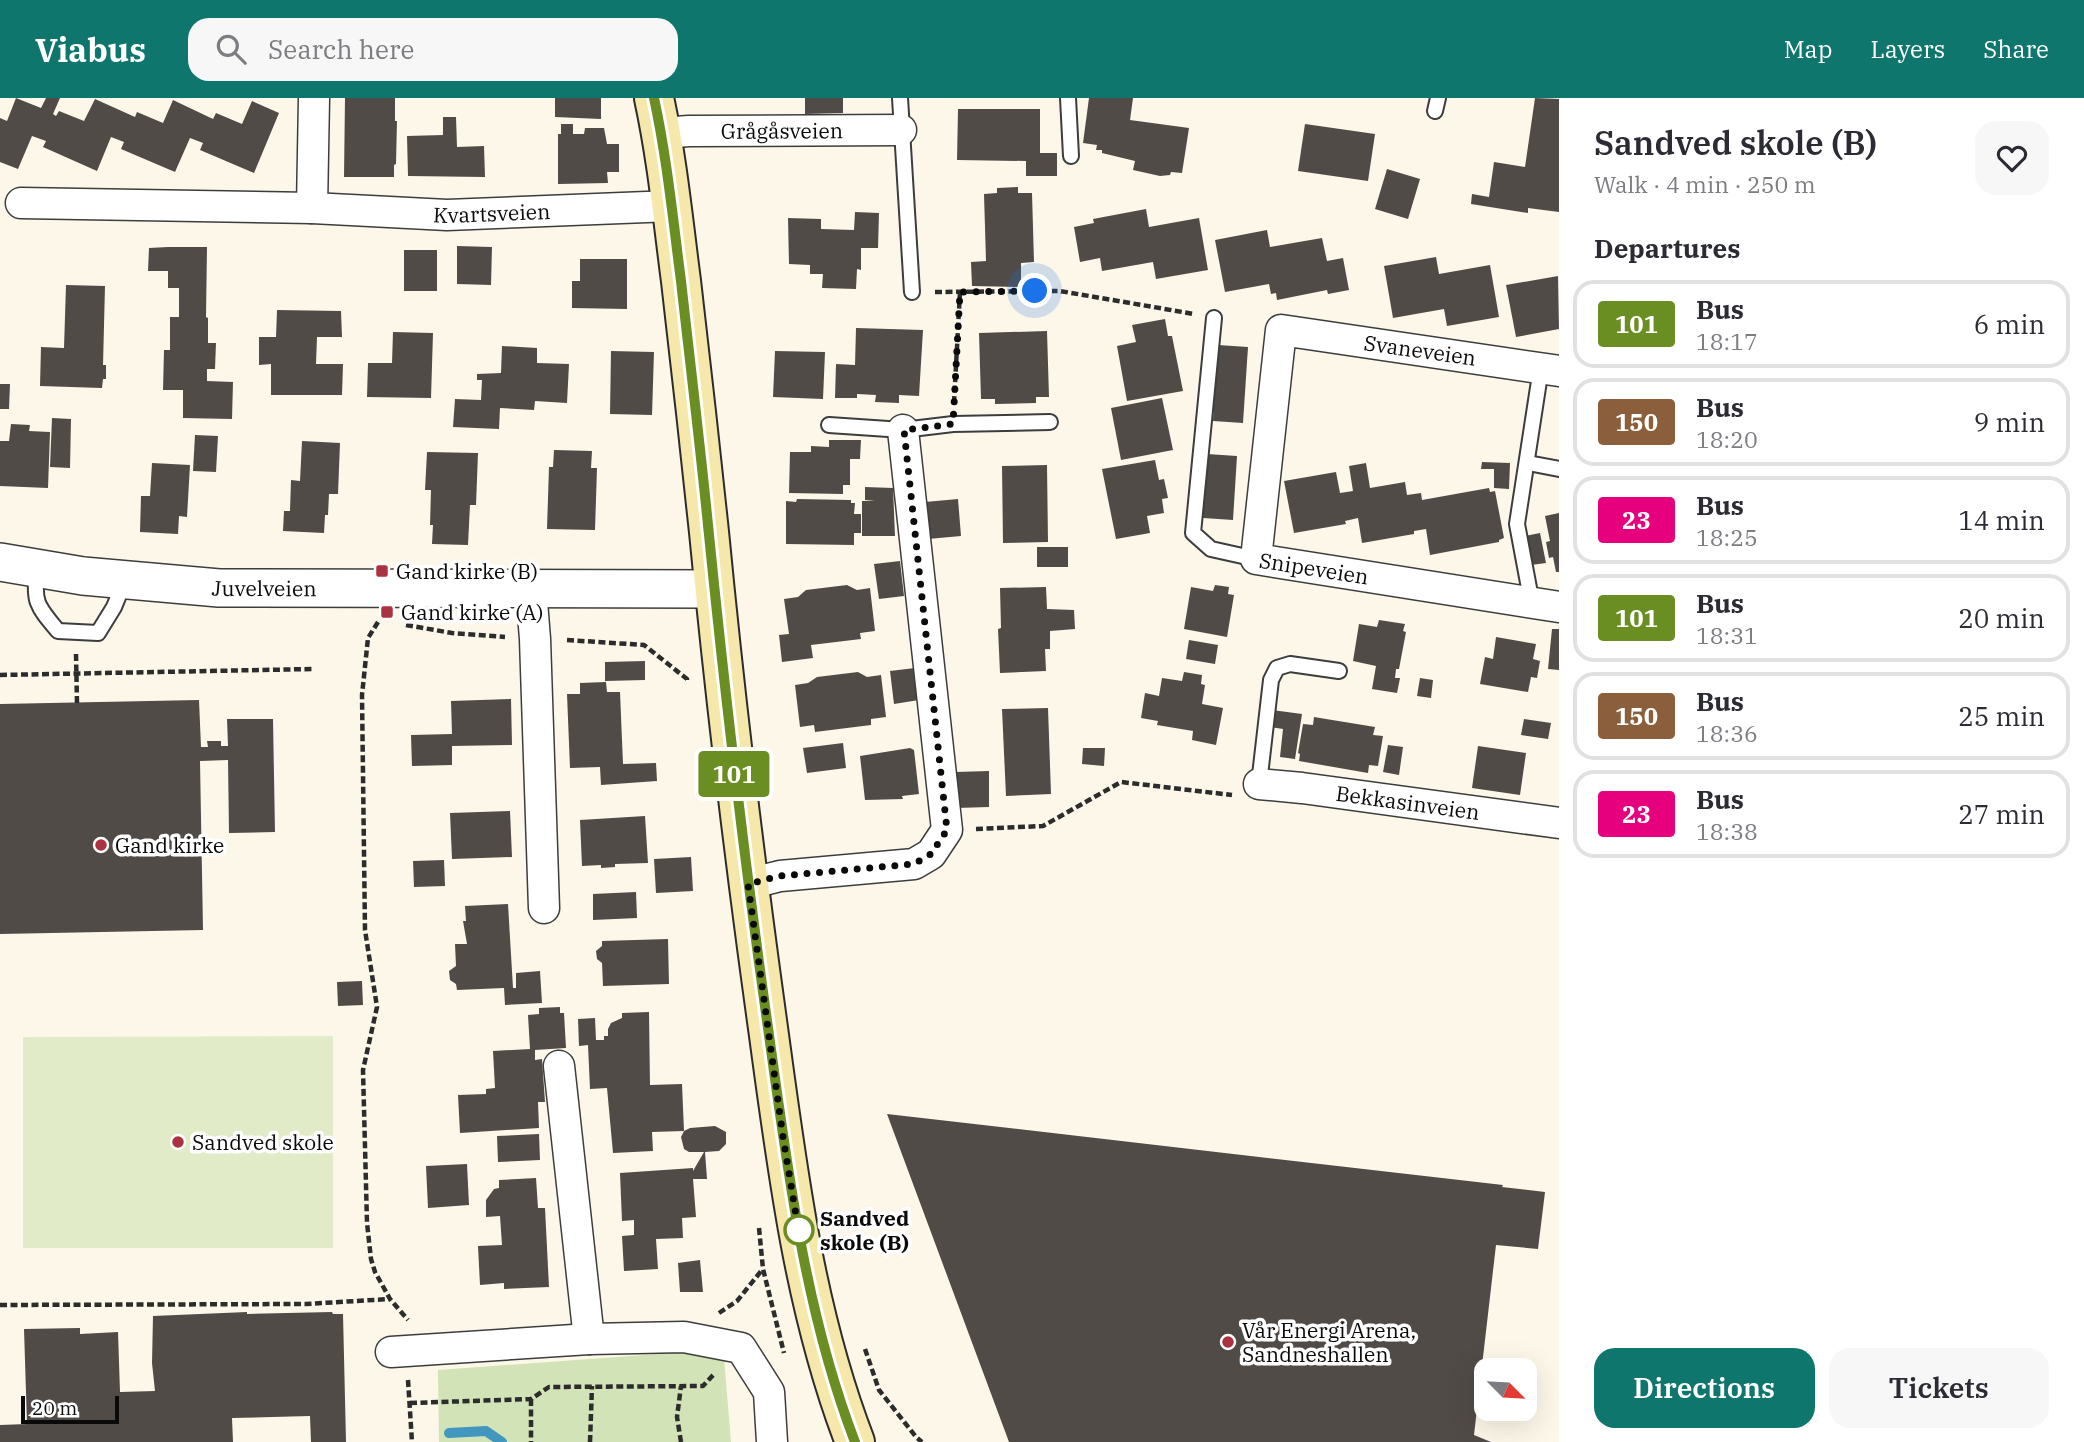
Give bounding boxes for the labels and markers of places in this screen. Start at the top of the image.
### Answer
place label: Gand kirke (B) [396,557,538,585]
marker: Gand kirke (B) [374,563,390,579]
place label: Gand kirke (A) [401,598,543,626]
marker: Gand kirke (A) [379,604,395,620]
place label: Gand kirke [115,831,224,859]
marker: Gand kirke [93,837,109,853]
place label: Sandved skole [192,1128,334,1156]
marker: Sandved skole [170,1134,186,1150]
place label: Sandved skole (B) [820,1204,909,1256]
marker: Sandved skole (B) [784,1215,814,1245]
place label: Vår Energi Arena, Sandneshallen [1242,1316,1416,1368]
marker: Vår Energi Arena, Sandneshallen [1220,1334,1236,1350]

